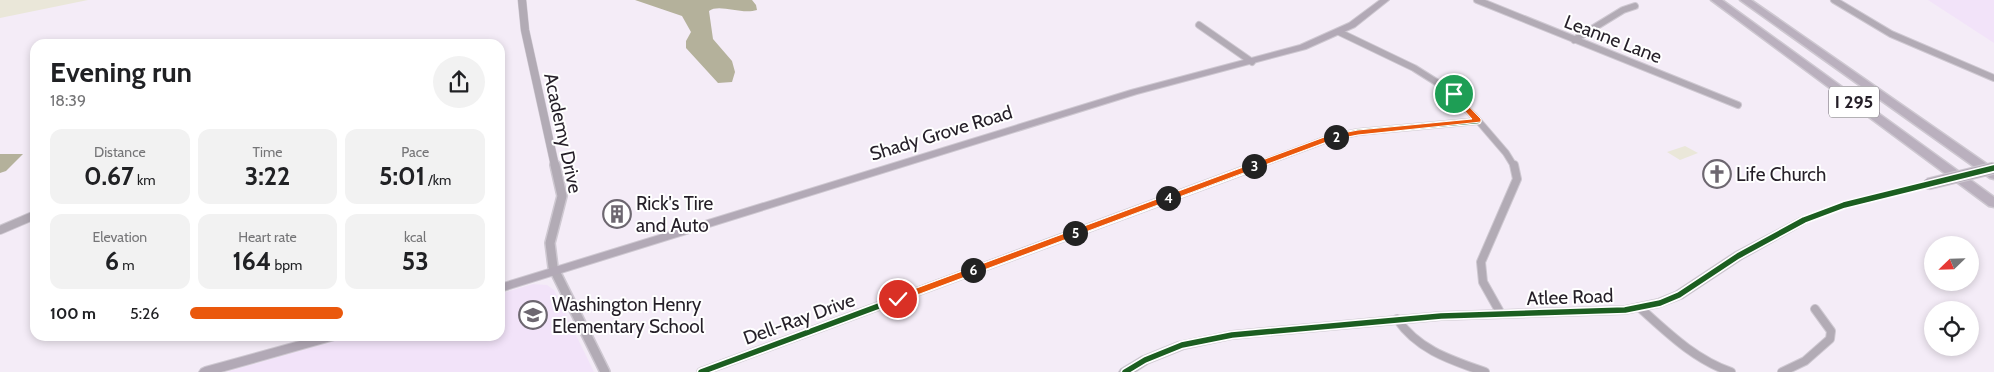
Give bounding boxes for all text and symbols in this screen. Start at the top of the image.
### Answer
street label: Leanne Lane [1561,10,1665,68]
text: Evening run [50,55,192,89]
button: share [433,56,485,108]
street label: Academy Drive [539,71,587,196]
pin [1433,73,1475,115]
icon: arrive [1440,80,1468,108]
road number: I 295 [1829,86,1879,118]
text: 18:39 [50,91,86,110]
street label: Shady Grove Road [867,100,1015,166]
pin: 2 [1324,124,1348,150]
text: 2 [1333,128,1340,146]
text: Distance [94,143,146,161]
text: Time [253,143,282,161]
text: Pace [401,143,429,161]
pin: 3 [1242,154,1266,178]
text: 3 [1251,157,1258,175]
church icon: Life Church [1702,159,1732,189]
text: 0.67 [84,161,134,191]
text: 3:22 [245,161,290,191]
text: 5:01 [379,161,425,191]
place label: Life Church [1736,163,1826,186]
text: km [134,171,156,189]
text: /km [425,171,451,189]
pin: 4 [1156,186,1180,210]
text: 4 [1164,189,1173,207]
place label: Rick's Tire and Auto [636,192,713,237]
building icon: Rick's Tire and Auto [602,199,632,229]
pin: 5 [1062,220,1088,246]
text: 5 [1072,224,1079,242]
text: Elevation [92,228,147,246]
text: Heart rate [238,228,297,246]
text: kcal [404,228,426,246]
north arrow [1924,236,1979,291]
map controls [1924,236,1979,356]
text: 6 [105,246,119,276]
text: 164 [233,246,271,276]
text: 53 [402,246,429,276]
text: m [119,256,135,274]
text: bpm [271,256,302,274]
pin: 6 [960,258,986,282]
text: 6 [970,261,977,279]
pin [877,278,919,320]
street label: Atlee Road [1526,284,1614,310]
icon: check [884,285,912,313]
street label: Dell-Ray Drive [740,288,858,350]
place label: Washington Henry Elementary School [552,293,705,338]
school or university icon: Washington Henry Elementary School [518,300,548,330]
button: locate [1924,301,1979,356]
text: 100 m [50,304,96,323]
text: 5:26 [130,304,159,323]

